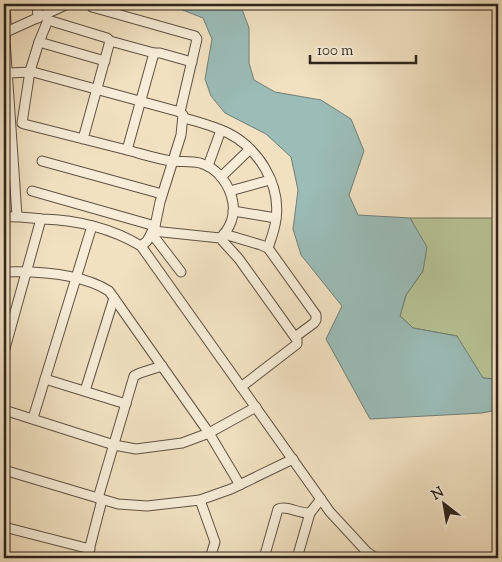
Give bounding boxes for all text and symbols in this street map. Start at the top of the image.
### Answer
scale bar [310,32,416,64]
text: 100 m [317,41,354,62]
north arrow [420,480,470,530]
text: N [428,483,448,506]

